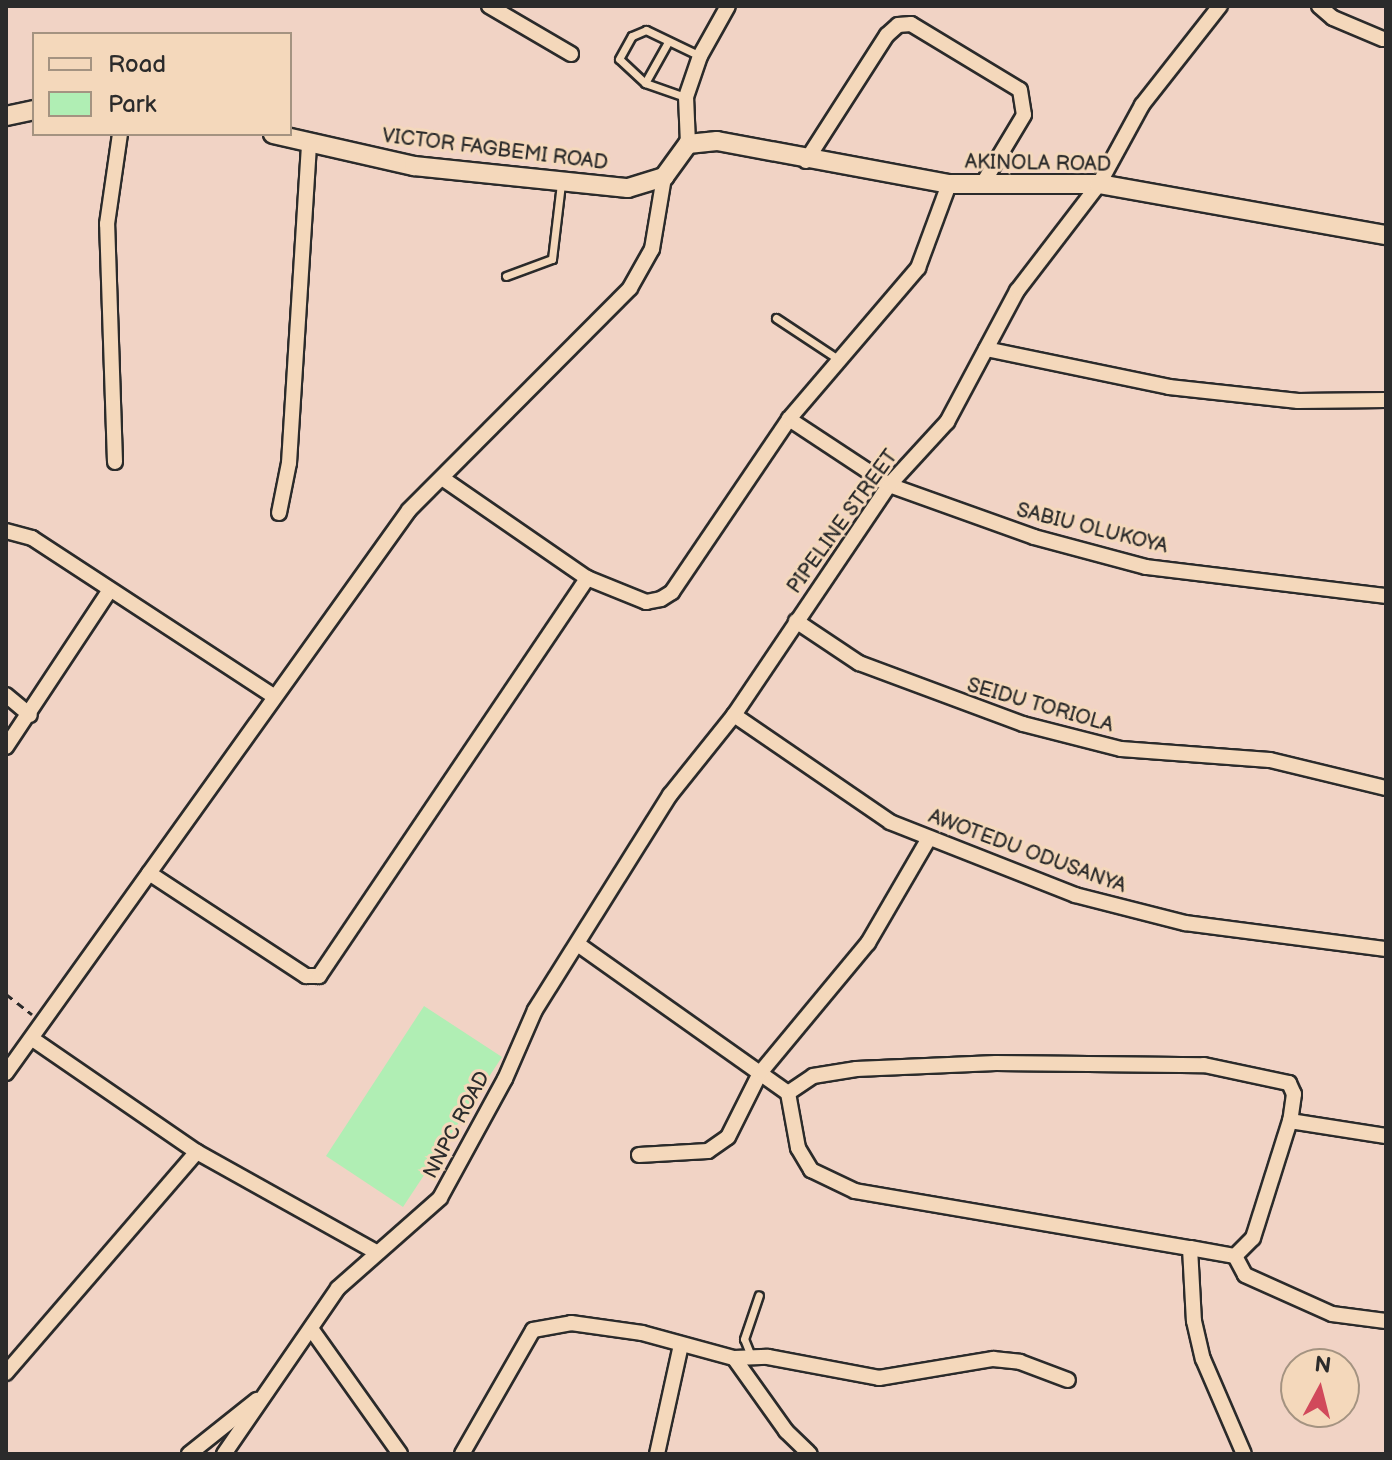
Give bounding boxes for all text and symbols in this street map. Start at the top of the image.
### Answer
legend [32,32,292,136]
text: Road [108,50,166,79]
text: Park [108,90,156,119]
street label: VICTOR FAGBEMI ROAD [381,124,609,176]
street label: AKINOLA ROAD [965,151,1111,177]
street label: PIPELINE STREET [783,445,903,599]
street label: SABIU OLUKOYA [1014,499,1170,559]
street label: SEIDU TORIOLA [964,674,1116,738]
street label: AWOTEDU ODUSANYA [925,805,1129,899]
street label: NNPC ROAD [419,1067,495,1183]
north arrow [1280,1348,1360,1428]
text: N [1313,1351,1333,1380]

